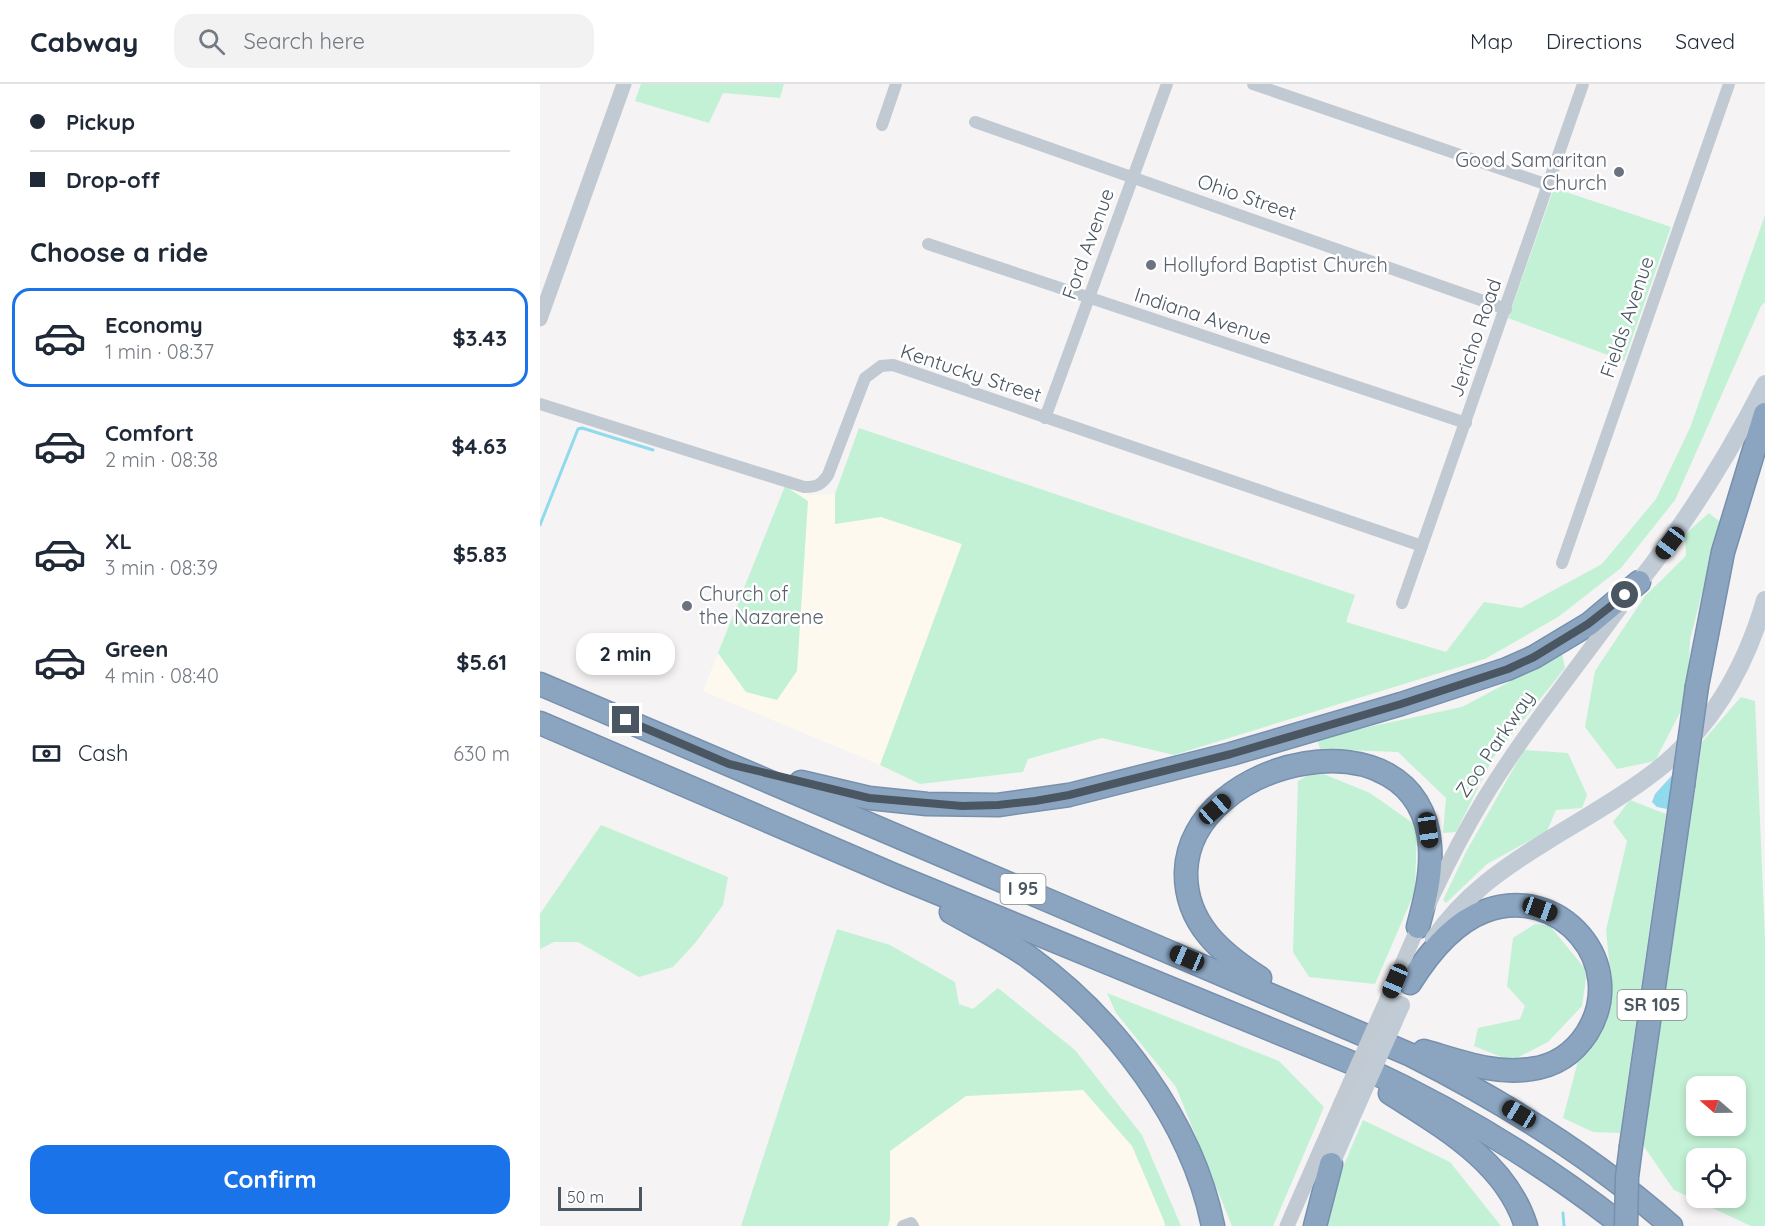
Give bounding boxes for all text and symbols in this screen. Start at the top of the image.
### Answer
search box [174,14,594,68]
text: Cabway [30,24,138,59]
icon: search [195,25,228,58]
text: Search here [243,27,365,55]
text: Map [1470,28,1513,54]
text: Directions [1546,28,1642,54]
text: Saved [1675,28,1735,54]
text: Pickup [66,108,135,136]
place label: Good Samaritan Church [1455,147,1607,195]
marker: Good Samaritan Church [1612,165,1626,179]
text: Drop-off [66,166,160,194]
street label: Ohio Street [1194,168,1300,225]
street label: Ford Avenue [1056,185,1119,303]
text: Choose a ride [30,235,208,269]
place label: Hollyford Baptist Church [1163,252,1388,277]
street label: Fields Avenue [1594,253,1659,381]
marker: Hollyford Baptist Church [1144,258,1158,272]
street label: Jericho Road [1443,275,1506,400]
street label: Indiana Avenue [1131,282,1275,349]
icon: car [33,311,87,365]
text: Economy [105,311,203,339]
text: $3.43 [452,324,507,352]
street label: Kentucky Street [898,338,1045,407]
text: 1 min · 08:37 [105,339,214,364]
icon: car [33,419,87,473]
text: Comfort [105,419,194,447]
text: $4.63 [451,432,507,460]
text: 2 min · 08:38 [105,447,218,472]
car [1652,523,1688,563]
icon: car [33,527,87,581]
text: XL [105,527,132,555]
text: $5.83 [453,540,507,568]
text: 3 min · 08:39 [105,555,218,580]
place label: Church of the Nazarene [699,581,824,629]
route start [1611,581,1638,608]
marker: Church of the Nazarene [680,599,694,613]
callout: 2 min [576,633,676,675]
icon: car [33,635,87,689]
text: Green [105,635,168,663]
text: 2 min [599,641,652,666]
text: $5.61 [456,648,507,676]
text: 4 min · 08:40 [105,663,219,688]
street label: Zoo Parkway [1450,686,1539,802]
route end [612,706,639,733]
icon: cash [30,737,63,770]
text: Cash [78,739,129,767]
text: 630 m [453,741,510,766]
car [1196,790,1234,828]
car [1417,811,1439,849]
road number: I 95 [1000,874,1046,904]
car [1520,894,1560,924]
car [1167,943,1207,973]
car [1380,961,1410,1001]
road number: SR 105 [1618,990,1686,1020]
north arrow [1686,1076,1746,1136]
map controls [1686,1076,1746,1208]
car [1499,1097,1539,1131]
button: Confirm [30,1145,510,1214]
button: locate [1686,1148,1746,1208]
scale bar [558,1184,642,1212]
text: 50 m [567,1187,604,1207]

